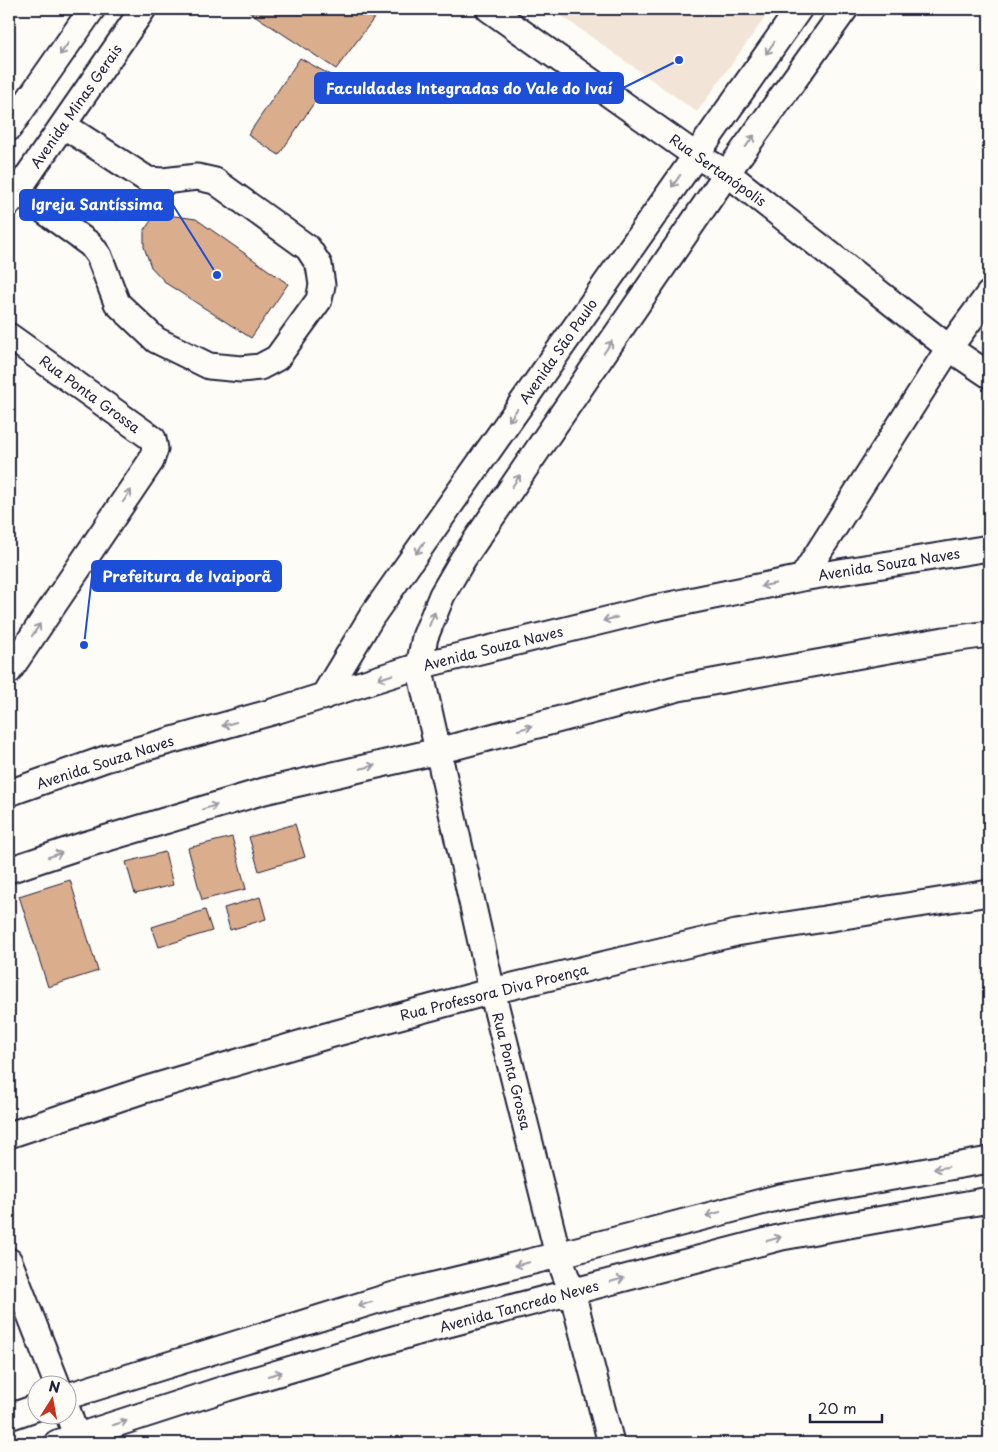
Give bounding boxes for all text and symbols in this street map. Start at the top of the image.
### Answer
street label: Avenida Minas Gerais [25,40,127,172]
one-way arrow [765,41,776,55]
one-way arrow [59,42,69,56]
callout: Faculdades Integradas do Vale do Ivaí [315,73,623,103]
text: Faculdades Integradas do Vale do Ivaí [326,76,613,99]
street label: Rua Sertanópolis [665,129,771,211]
one-way arrow [745,134,755,148]
one-way arrow [671,174,682,187]
callout: Igreja Santíssima [20,190,173,220]
text: Igreja Santíssima [31,192,164,215]
street label: Avenida São Paulo [514,294,602,408]
one-way arrow [603,340,613,354]
street label: Rua Ponta Grossa [35,350,145,438]
one-way arrow [508,407,518,421]
one-way arrow [511,474,521,488]
one-way arrow [122,489,133,503]
one-way arrow [415,541,425,555]
street label: Avenida Souza Naves [817,542,961,586]
callout: Prefeitura de Ivaiporã [92,561,281,591]
text: Prefeitura de Ivaiporã [102,564,272,587]
one-way arrow [761,580,777,590]
one-way arrow [428,612,437,627]
one-way arrow [602,615,618,624]
street label: Avenida Souza Naves [421,620,565,676]
one-way arrow [31,624,41,638]
one-way arrow [377,673,393,682]
one-way arrow [221,720,237,729]
one-way arrow [517,723,533,732]
street label: Avenida Souza Naves [34,730,176,794]
one-way arrow [359,762,375,771]
one-way arrow [202,802,218,811]
one-way arrow [47,850,62,859]
street label: Rua Professora Diva Proença [398,958,590,1026]
street label: Rua Ponta Grossa [487,1010,537,1132]
one-way arrow [934,1164,950,1174]
one-way arrow [706,1210,722,1220]
one-way arrow [766,1234,782,1243]
one-way arrow [515,1260,531,1269]
street label: Avenida Tancredo Neves [437,1275,601,1337]
one-way arrow [608,1275,624,1285]
one-way arrow [357,1300,373,1310]
one-way arrow [266,1369,282,1379]
north arrow [28,1374,78,1424]
text: N [47,1375,62,1398]
scale bar [810,1392,883,1424]
text: 20 m [818,1396,857,1419]
one-way arrow [111,1418,127,1427]

